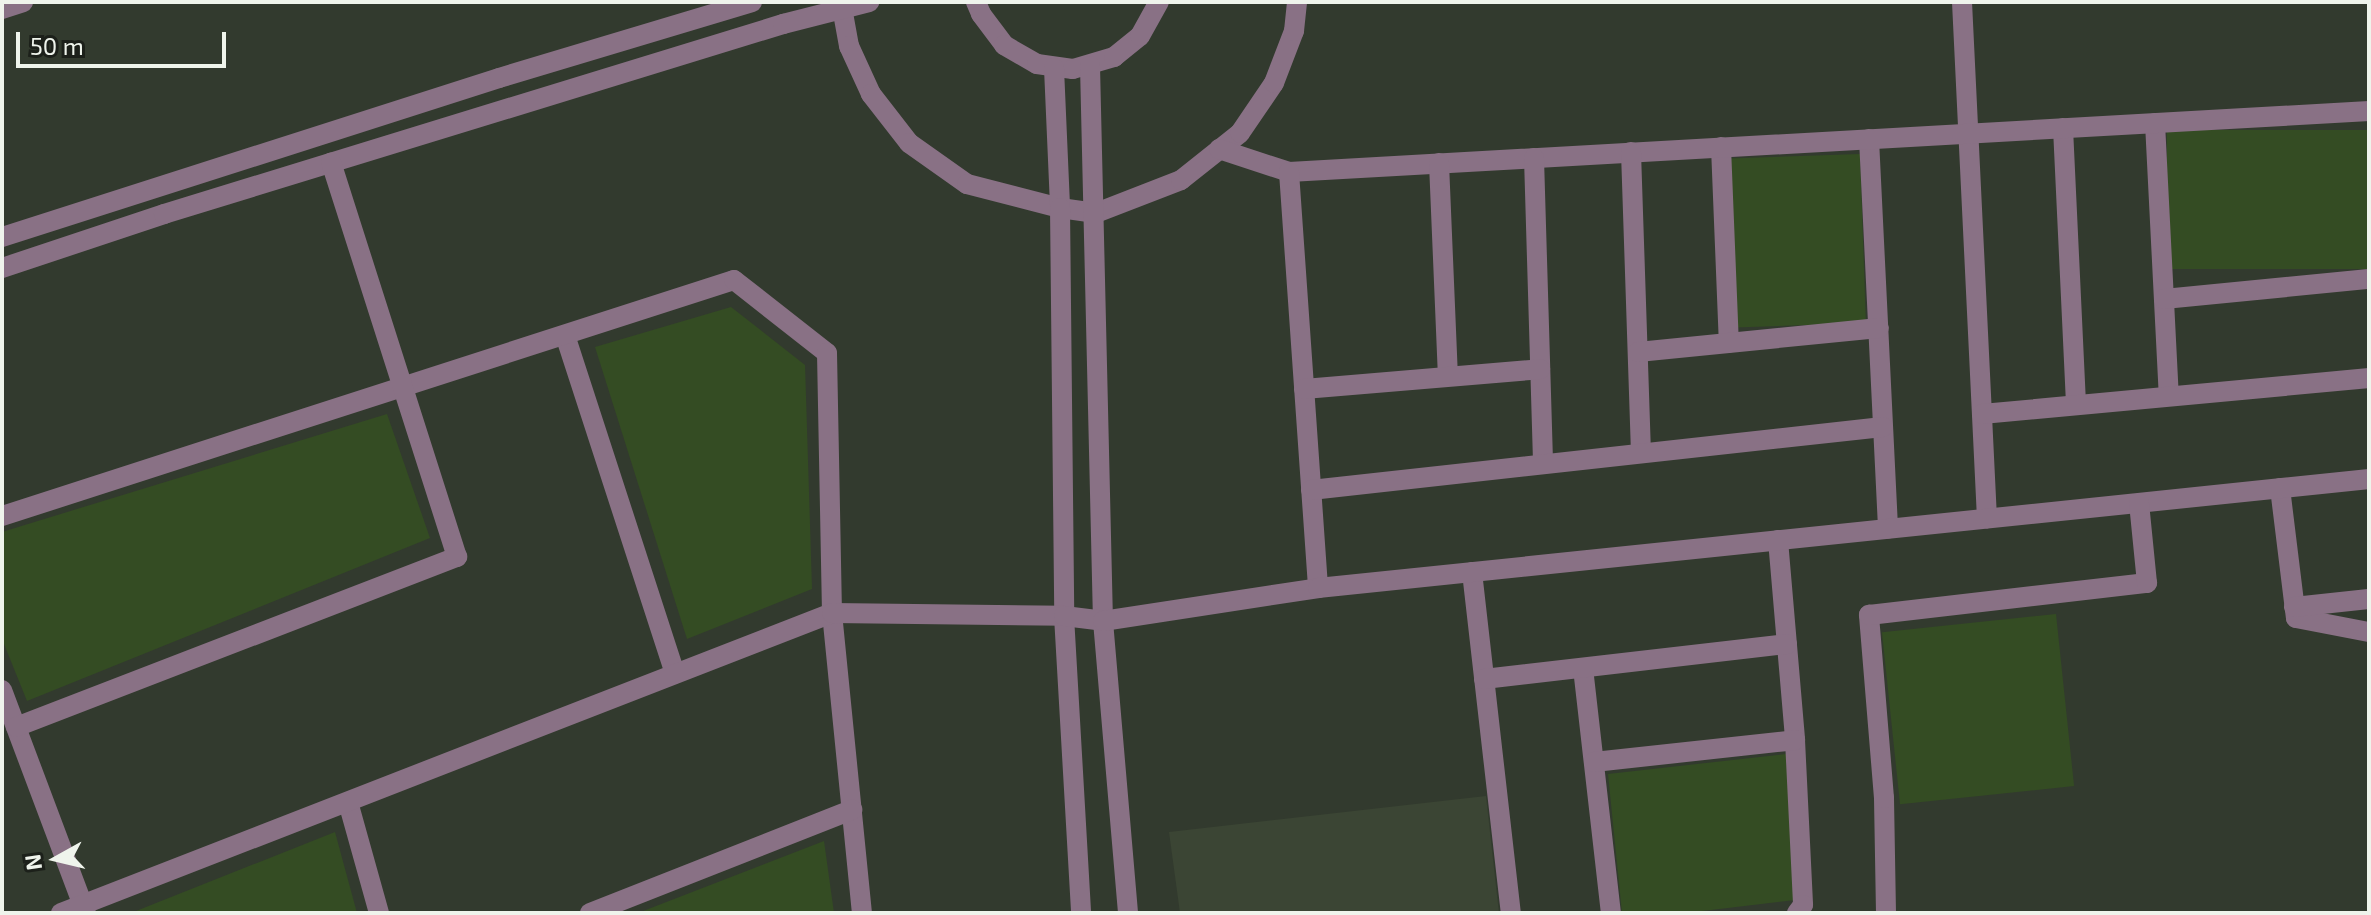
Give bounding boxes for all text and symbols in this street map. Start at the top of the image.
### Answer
scale bar [20,16,230,66]
text: 50 m [30,31,84,60]
north arrow [16,819,96,899]
text: N [18,853,46,872]

